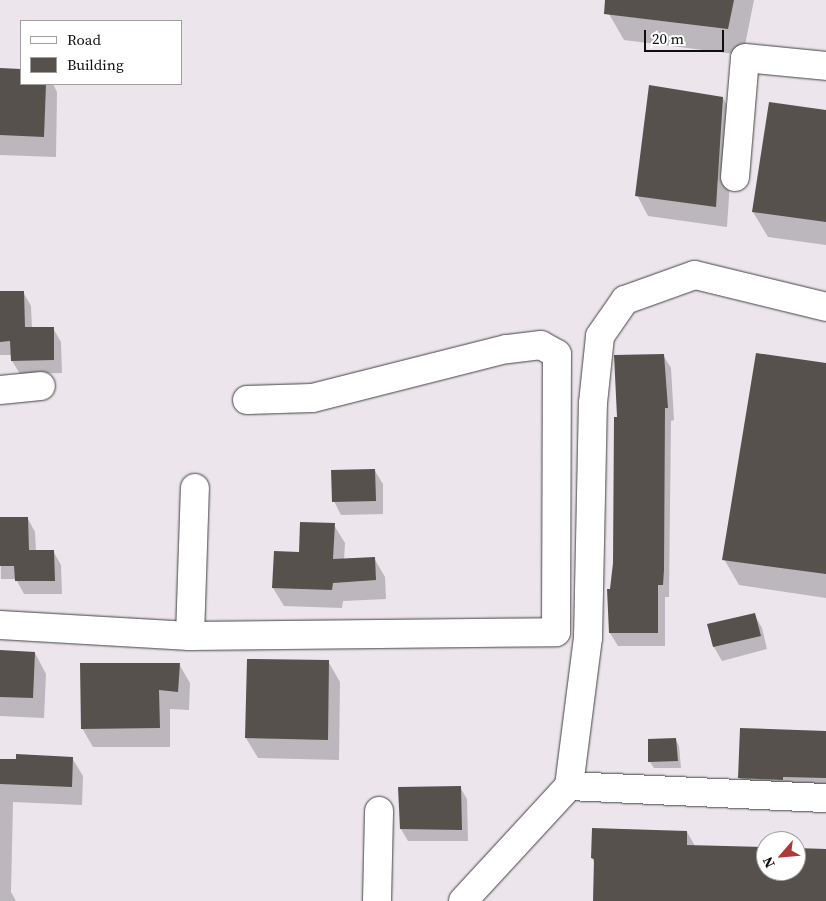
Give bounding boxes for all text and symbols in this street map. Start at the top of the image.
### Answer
legend [20,20,182,85]
scale bar [646,20,726,52]
text: 20 m [652,28,684,49]
text: Road [67,29,101,50]
text: Building [67,54,124,75]
north arrow [756,831,806,881]
text: N [757,853,780,871]

